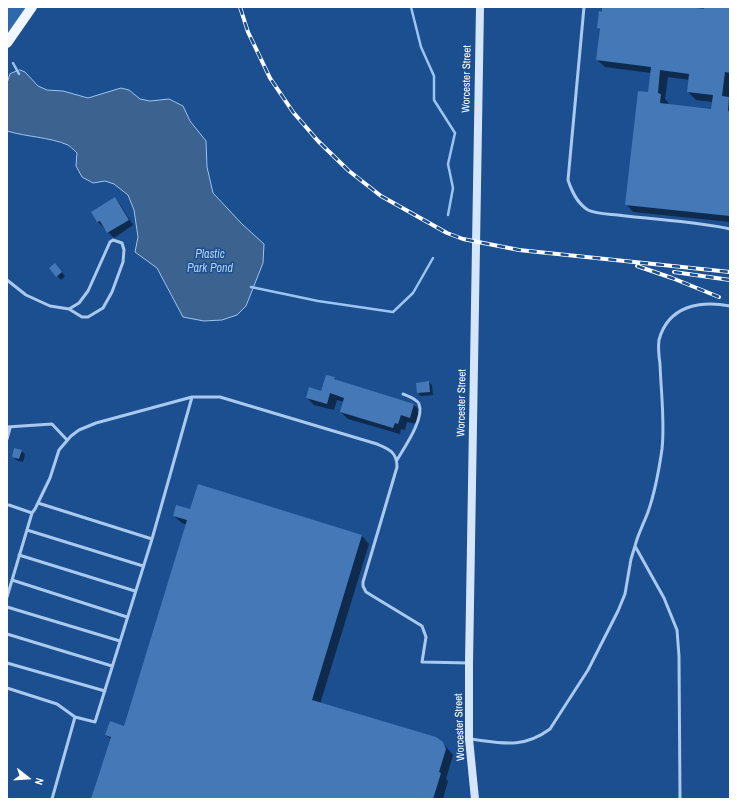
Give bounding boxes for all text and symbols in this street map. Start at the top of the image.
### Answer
street label: Worcester Street [460,45,474,113]
water label: Plastic Park Pond [187,248,233,276]
street label: Worcester Street [455,369,469,437]
street label: Worcester Street [452,693,468,761]
north arrow [8,758,48,798]
text: N [32,776,47,787]

